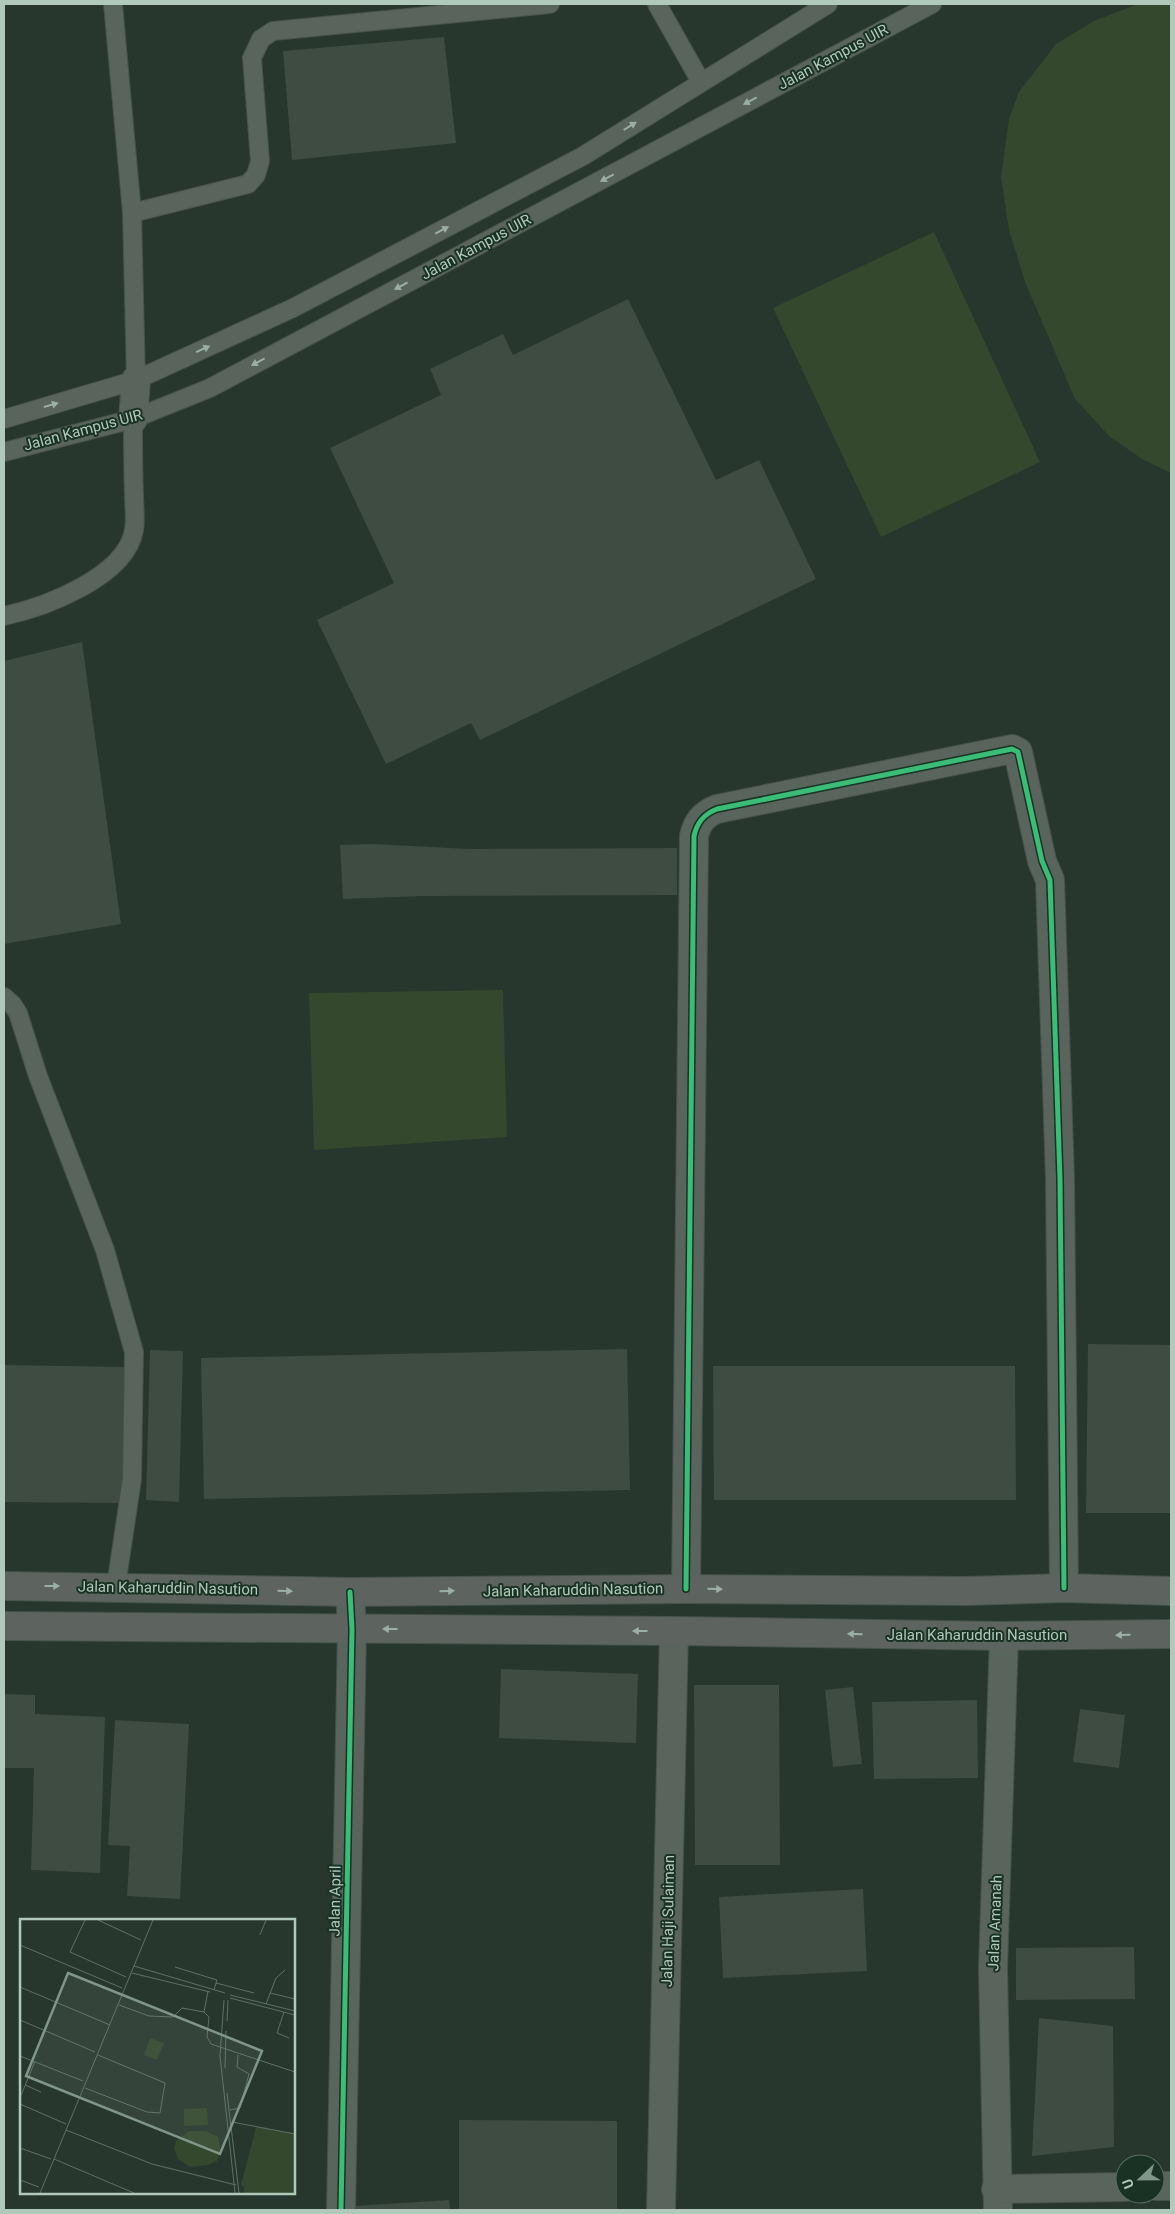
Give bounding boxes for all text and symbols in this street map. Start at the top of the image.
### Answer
street label: Jalan Kampus UIR [775,20,891,94]
one-way arrow [743,97,758,105]
one-way arrow [624,122,637,131]
one-way arrow [600,174,614,182]
street label: Jalan Kampus UIR [418,210,534,284]
one-way arrow [435,226,449,234]
one-way arrow [394,282,409,290]
one-way arrow [196,345,210,353]
one-way arrow [250,358,265,366]
one-way arrow [43,401,58,409]
street label: Jalan Kampus UIR [22,405,144,455]
street label: Jalan Kaharuddin Nasution [78,1577,258,1599]
street label: Jalan Kaharuddin Nasution [483,1579,663,1601]
one-way arrow [45,1582,61,1590]
one-way arrow [707,1585,723,1593]
one-way arrow [277,1587,293,1595]
one-way arrow [440,1587,456,1595]
one-way arrow [382,1625,398,1633]
street label: Jalan Kaharuddin Nasution [887,1626,1067,1644]
one-way arrow [632,1627,648,1635]
one-way arrow [847,1630,863,1638]
one-way arrow [1114,1631,1130,1639]
street label: Jalan Haji Sulaiman [658,1855,678,1987]
street label: Jalan April [325,1865,345,1937]
street label: Jalan Amanah [984,1875,1006,1971]
inset map [20,1919,295,2194]
north arrow [1115,2154,1165,2204]
text: U [1119,2177,1137,2191]

